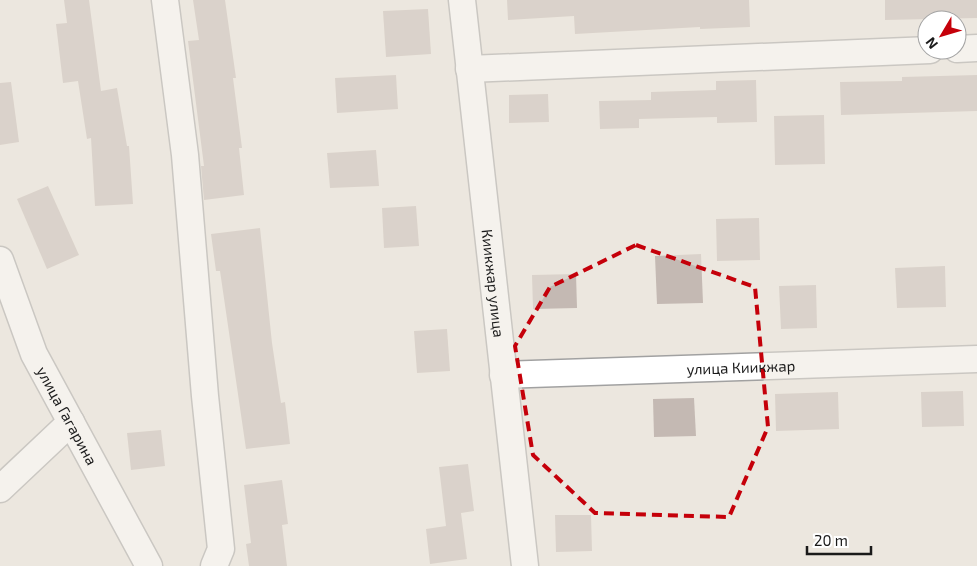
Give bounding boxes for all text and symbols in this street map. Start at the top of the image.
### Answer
north arrow [917,10,967,60]
text: N [922,34,941,53]
street label: Киикжар улица [479,228,508,338]
street label: улица Киикжар [686,356,796,379]
street label: улица Гагарина [33,363,101,468]
scale bar [807,524,871,556]
text: 20 m [814,531,848,549]

